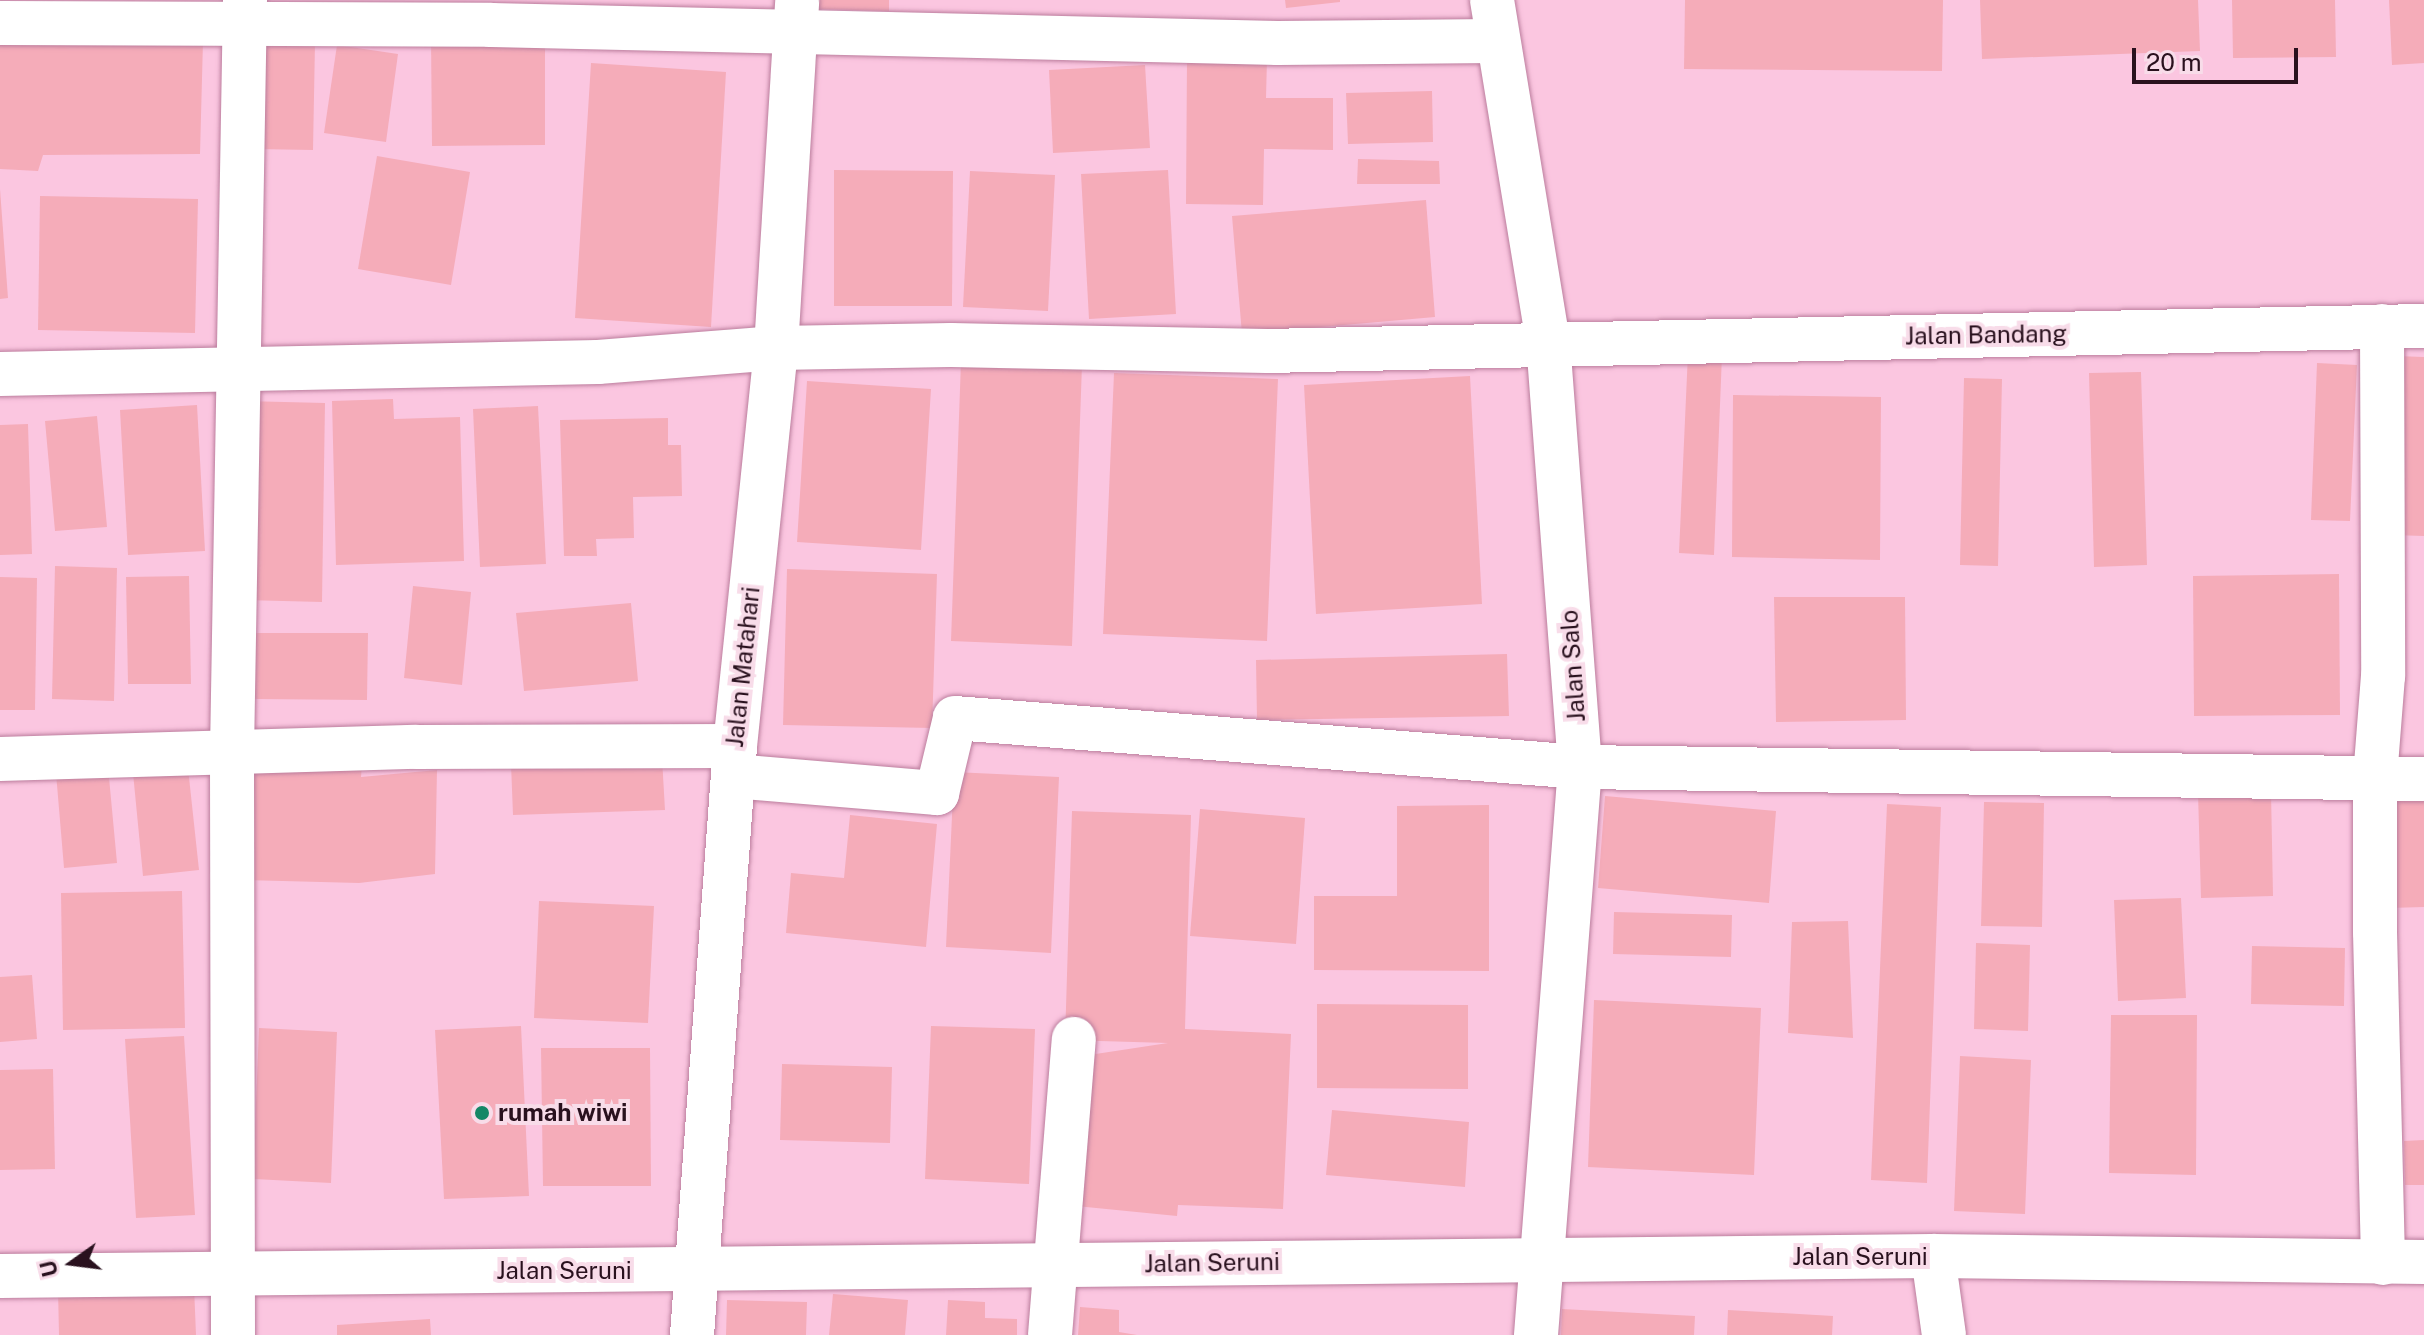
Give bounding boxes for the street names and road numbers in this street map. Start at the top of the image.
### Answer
street label: Jalan Bandang [1905,319,2067,351]
street label: Jalan Matahari [720,585,766,749]
street label: Jalan Salo [1555,609,1591,723]
street label: Jalan Seruni [1792,1243,1928,1271]
street label: Jalan Seruni [1144,1247,1280,1279]
street label: Jalan Seruni [496,1257,632,1285]

